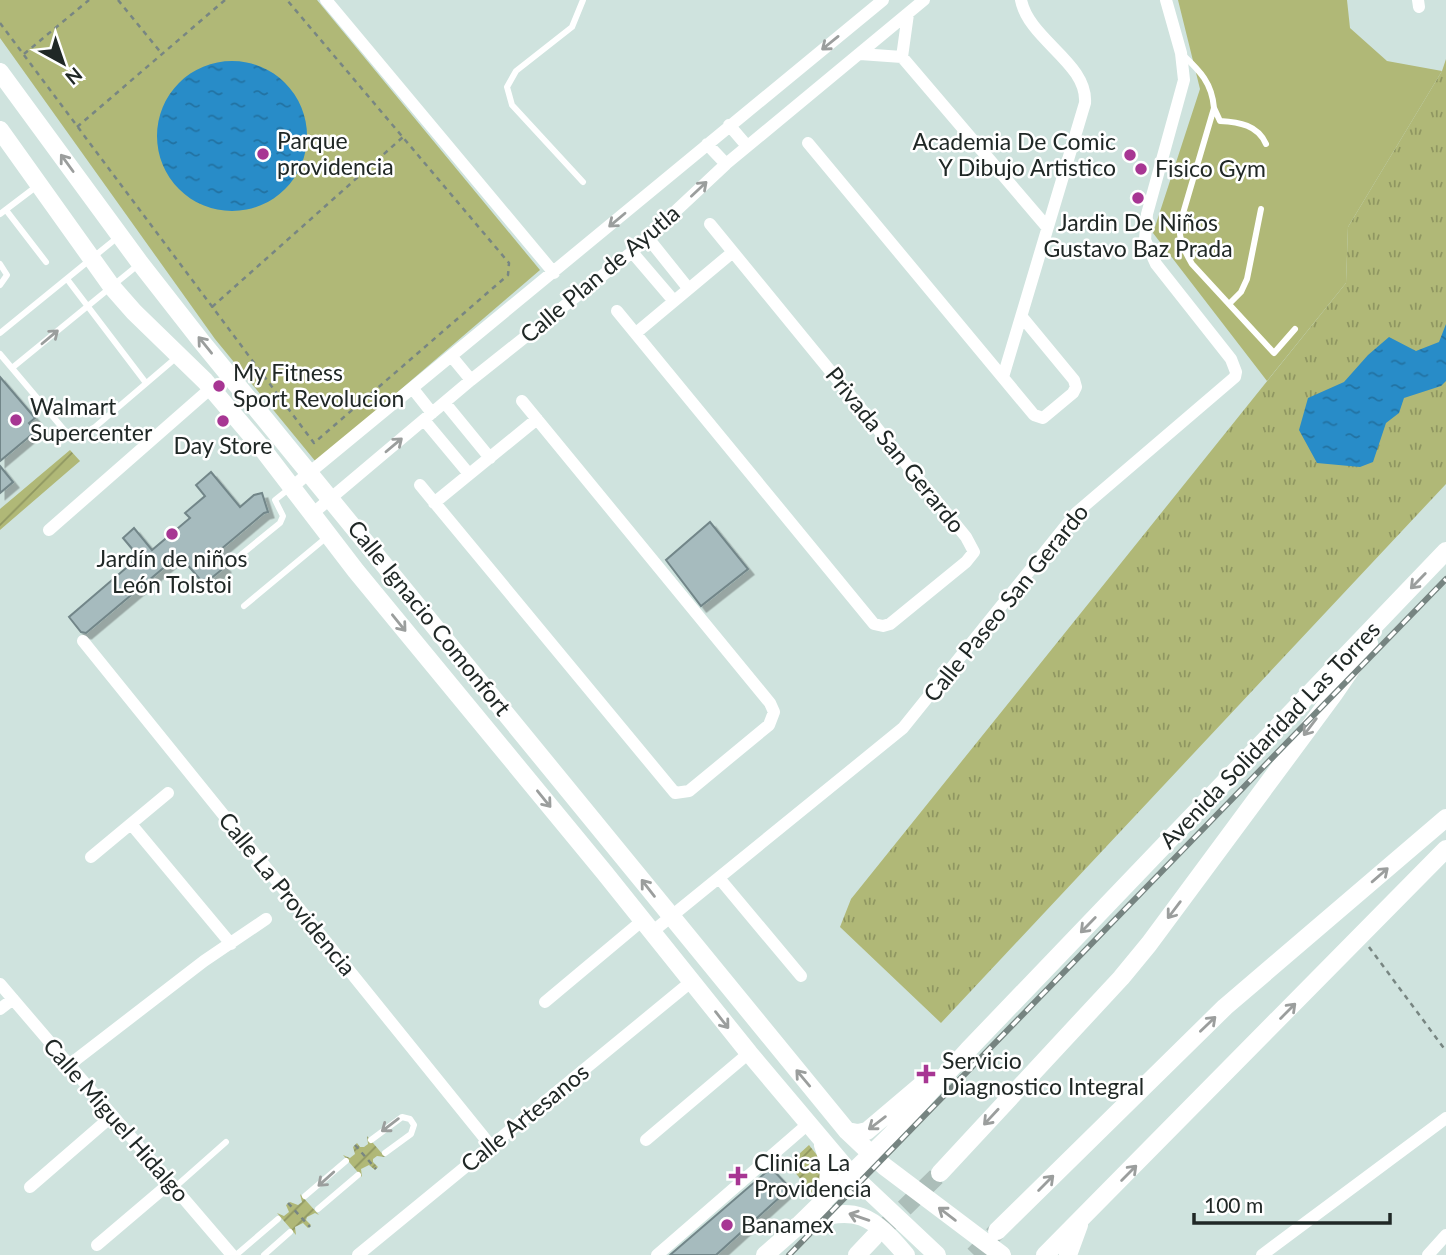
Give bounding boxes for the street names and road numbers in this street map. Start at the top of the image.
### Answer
street label: Calle Plan de Ayutla [514,198,685,348]
street label: Privada San Gerardo [820,361,971,538]
street label: Calle Paseo San Gerardo [917,498,1094,707]
street label: Calle Ignacio Comonfort [342,514,518,721]
street label: Avenida Solidaridad Las Torres [1153,615,1385,854]
street label: Calle La Providencia [213,806,362,981]
street label: Calle Miguel Hidalgo [38,1032,196,1207]
street label: Calle Artesanos [455,1057,594,1177]

